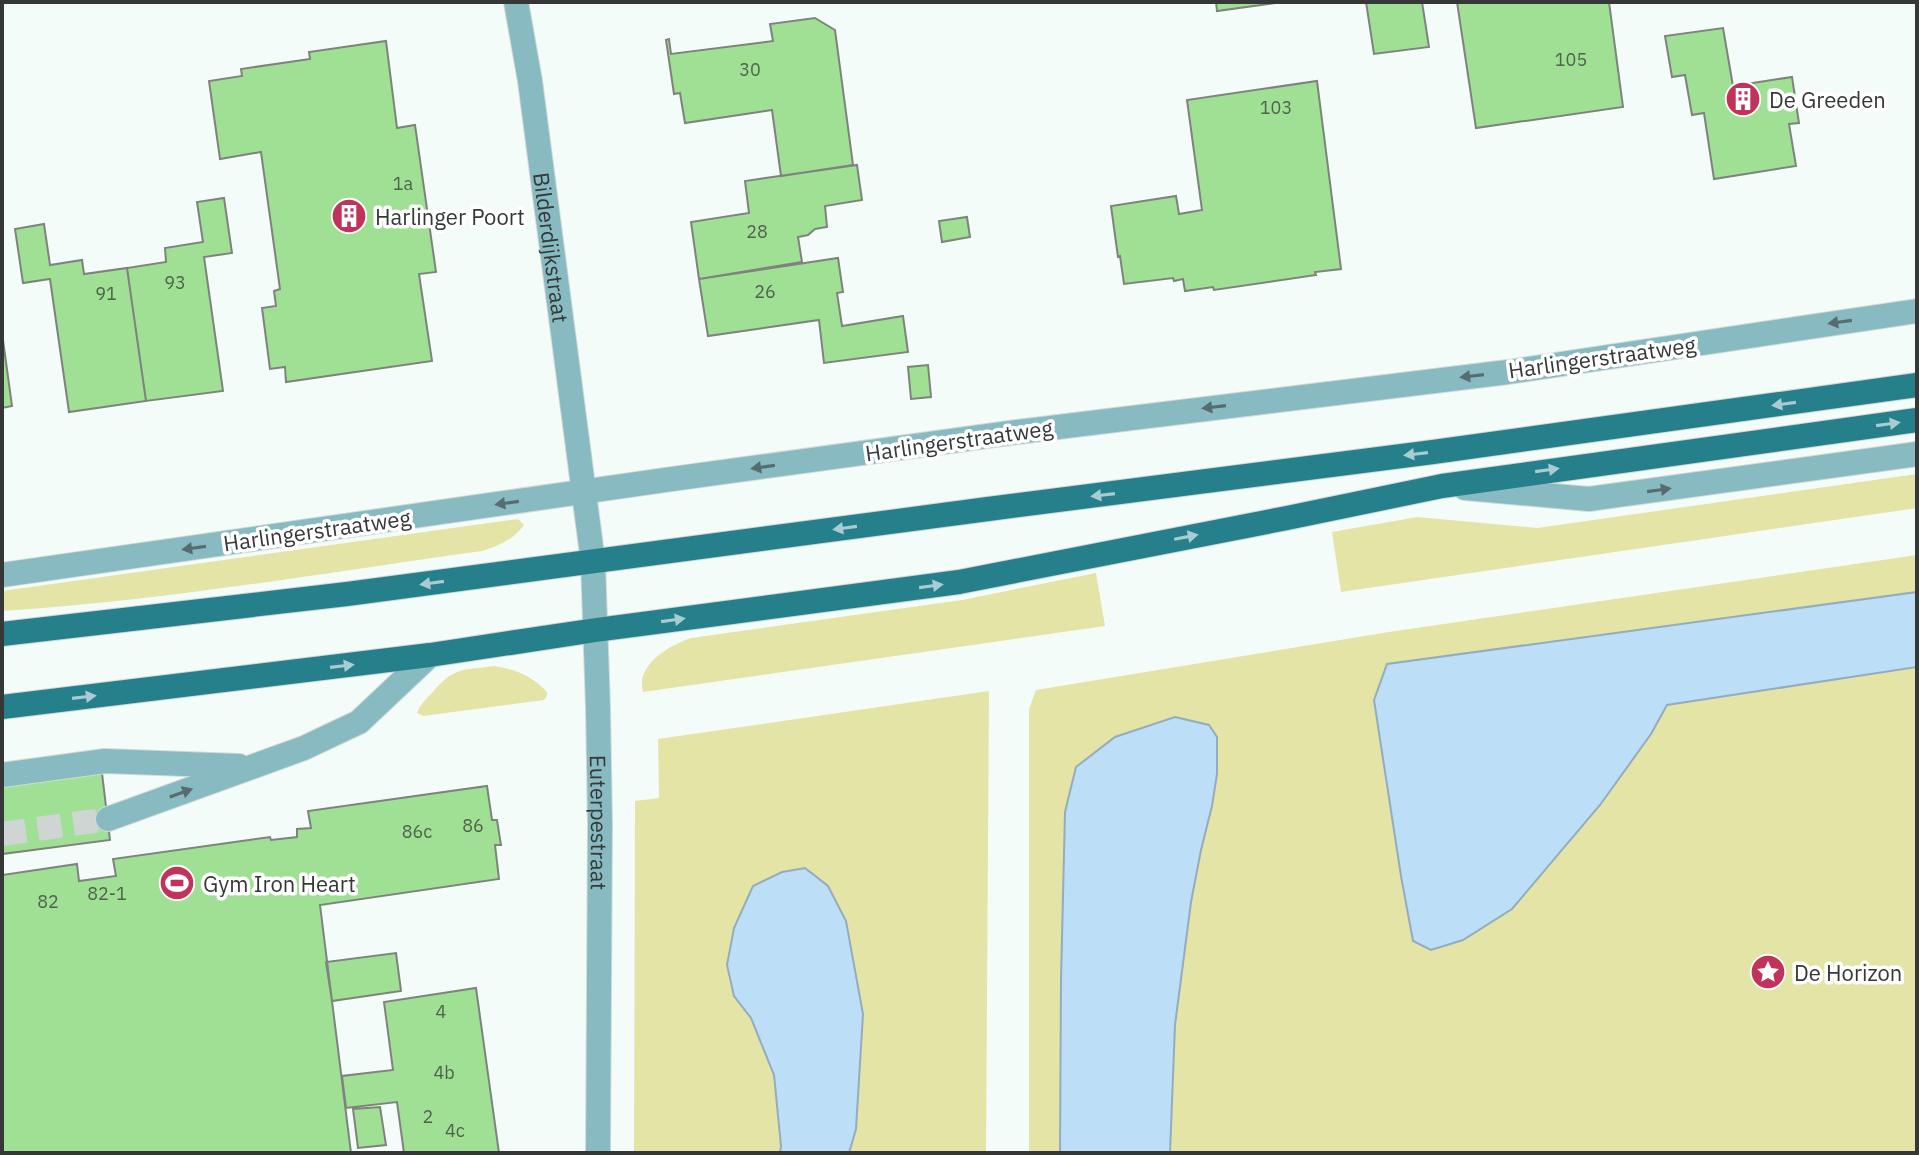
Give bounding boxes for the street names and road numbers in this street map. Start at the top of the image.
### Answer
street label: Bilderdijkstraat [528,170,576,324]
street label: Harlingerstraatweg [1506,329,1698,385]
street label: Harlingerstraatweg [863,412,1055,468]
street label: Harlingerstraatweg [221,502,413,558]
street label: Euterpestraat [584,755,615,890]

